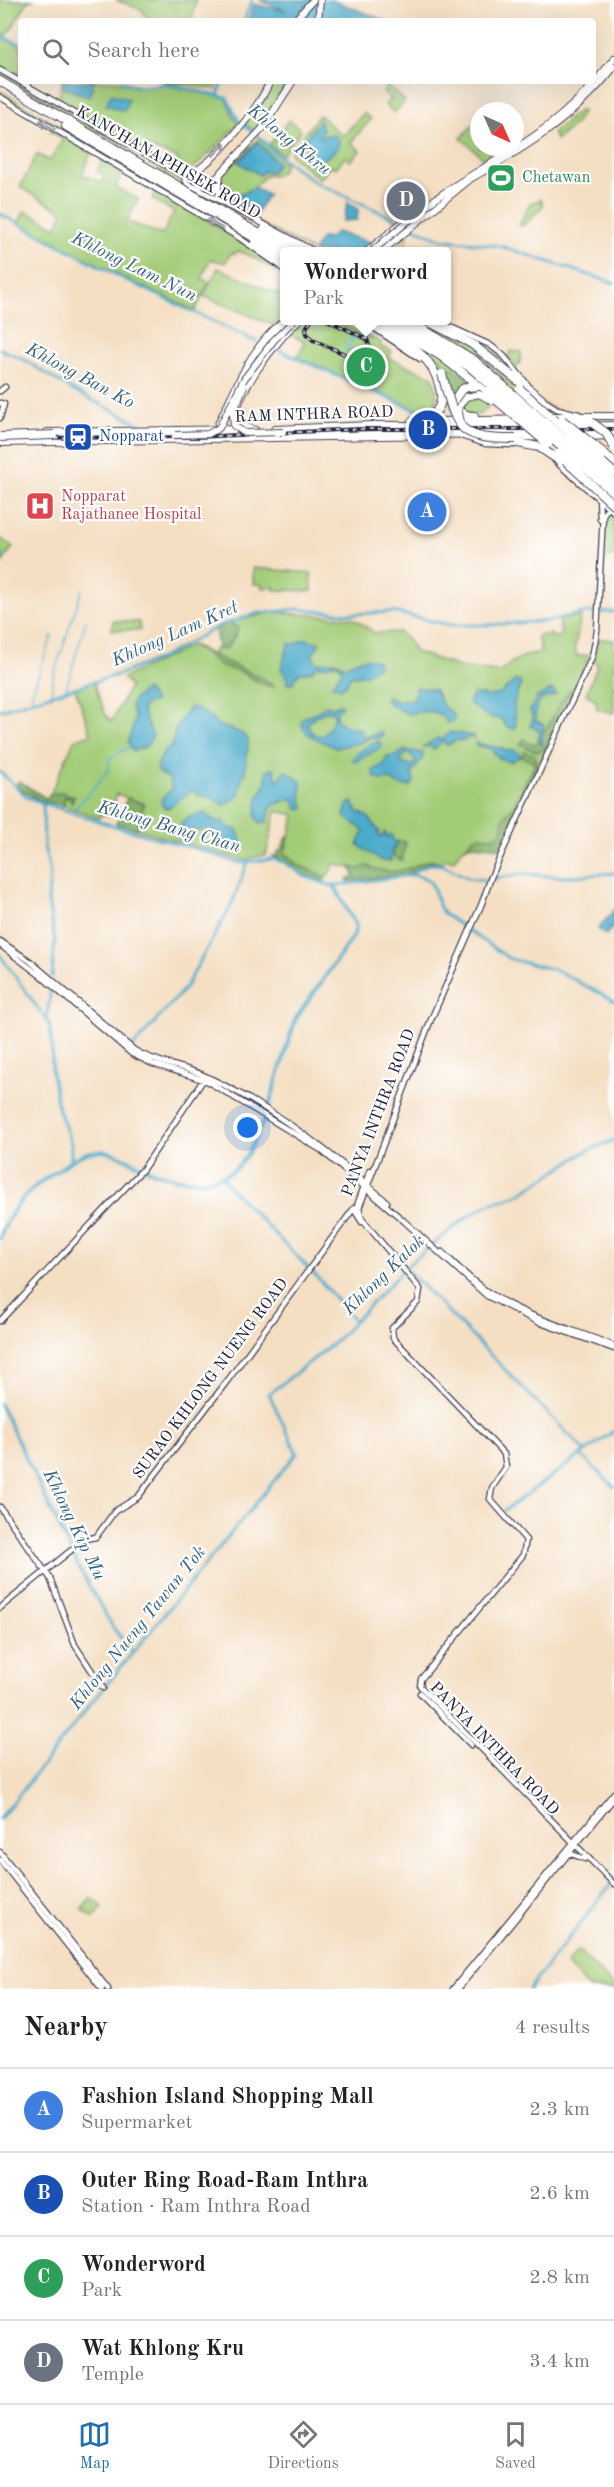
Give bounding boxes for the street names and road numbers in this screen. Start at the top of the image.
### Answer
street label: KANCHANAPHISEK ROAD [73,104,263,222]
street label: RAM INTHRA ROAD [234,404,394,426]
street label: PANYA INTHRA ROAD [340,1027,418,1199]
street label: SURAO KHLONG NUENG ROAD [131,1276,291,1482]
street label: PANYA INTHRA ROAD [426,1679,562,1819]

